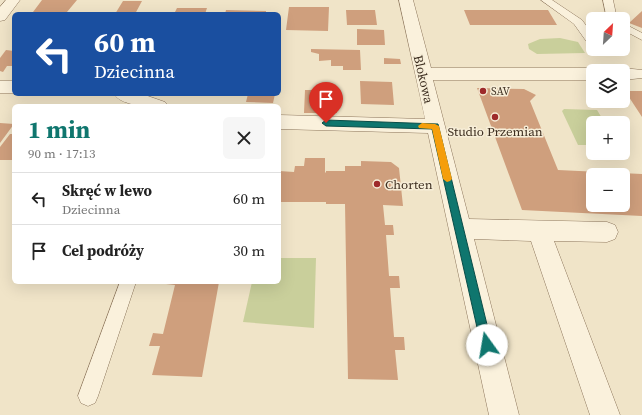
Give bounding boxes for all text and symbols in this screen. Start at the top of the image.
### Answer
north arrow [586,12,630,56]
map controls [586,12,630,212]
text: 60 m [94,23,156,61]
icon: left [28,28,80,80]
street label: Blokowa [410,53,437,105]
text: Dziecinna [94,59,175,84]
button: layers [586,64,630,108]
pin [309,82,343,123]
place label: SAV [491,84,510,99]
marker: SAV [478,86,488,96]
icon: arrive [315,88,337,110]
marker: Studio Przemian [490,112,500,122]
text: 1 min [28,113,90,146]
button: + [586,116,630,160]
button: close [223,117,265,159]
place label: Studio Przemian [447,123,543,140]
text: 90 m · 17:13 [28,145,96,162]
button: − [586,168,630,212]
place label: Chorten [385,176,433,193]
marker: Chorten [372,179,382,189]
text: Skręć w lewo [62,180,152,201]
icon: left [28,188,50,210]
text: 60 m [233,188,265,209]
text: Dziecinna [62,201,120,218]
icon: arrive [28,240,50,262]
text: Cel podróży [62,240,144,261]
text: 30 m [233,240,265,261]
position arrow [466,324,508,366]

